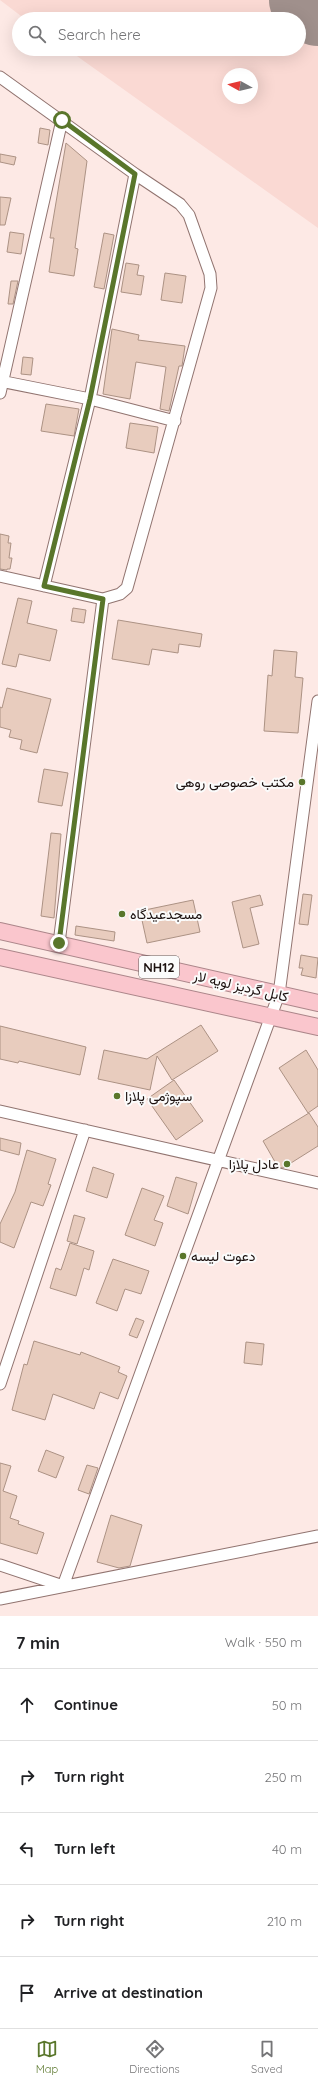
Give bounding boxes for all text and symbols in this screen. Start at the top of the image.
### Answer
search box [12,12,306,56]
icon: search [26,23,48,45]
text: Search here [58,25,141,44]
north arrow [222,68,258,104]
route start [53,111,71,129]
place label: مکتب خصوصی روهی [176,773,294,791]
marker: مکتب خصوصی روهی [297,777,307,787]
place label: مسجدعیدگاه [130,905,202,923]
marker: مسجدعیدگاه [117,909,127,919]
route end [50,934,68,952]
road number: NH12 [139,956,179,978]
street label: کابل گردیز لویه لار [191,966,290,1006]
place label: سپوژمی پلازا [125,1087,192,1106]
marker: سپوژمی پلازا [112,1091,122,1101]
place label: عادل پلازا [229,1155,279,1174]
marker: عادل پلازا [282,1159,292,1169]
place label: دعوت لیسه [191,1247,256,1265]
marker: دعوت لیسه [178,1251,188,1261]
text: 7 min [16,1632,60,1653]
text: Walk · 550 m [225,1634,302,1650]
icon: ahead [16,1694,38,1716]
text: Continue [54,1695,118,1714]
text: 50 m [272,1697,302,1713]
icon: right [16,1766,38,1788]
text: Turn right [54,1767,125,1786]
text: 250 m [265,1769,302,1785]
icon: left [16,1838,38,1860]
text: Turn left [54,1839,116,1858]
text: 40 m [272,1841,302,1857]
icon: right [16,1910,38,1932]
text: Turn right [54,1911,125,1930]
text: 210 m [267,1913,302,1929]
icon: arrive [16,1982,38,2004]
text: Arrive at destination [54,1983,203,2002]
tab: Map [36,2038,58,2076]
tab: Directions [129,2038,180,2076]
tab: Saved [251,2038,282,2076]

